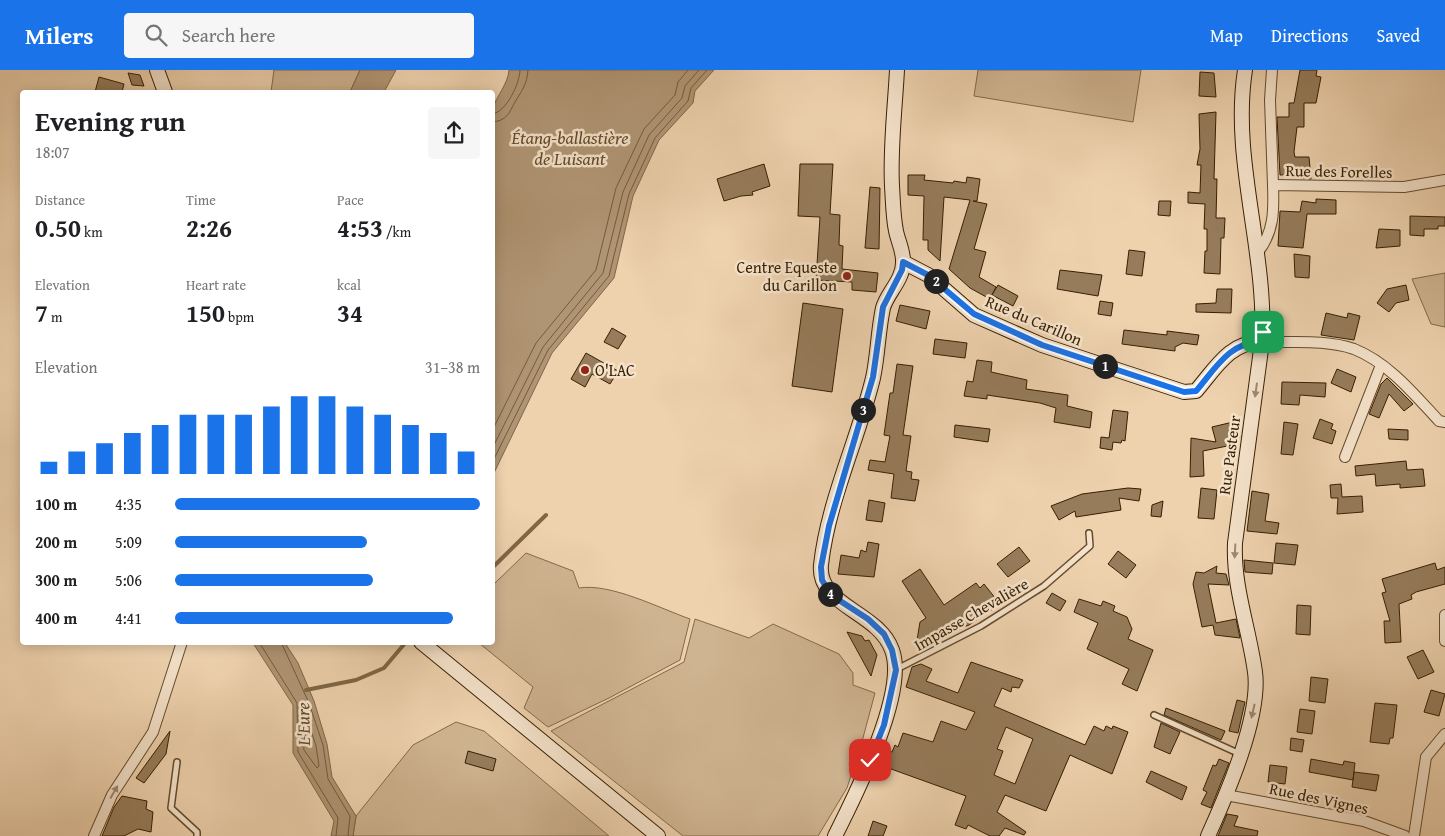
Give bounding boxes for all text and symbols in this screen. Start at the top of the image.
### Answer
search box [124,13,474,58]
text: Milers [25,18,94,53]
icon: search [142,21,170,49]
text: Search here [182,21,275,49]
text: Map [1210,22,1243,49]
text: Directions [1271,22,1348,49]
text: Saved [1376,22,1420,49]
text: Evening run [35,100,186,141]
button: share [428,107,480,159]
water label: Étang-ballastière de Luisant [510,124,629,172]
text: 18:07 [35,140,70,164]
street label: Rue des Forelles [1285,158,1393,184]
text: Distance [35,190,85,210]
text: Time [186,190,216,210]
text: Pace [337,190,364,210]
text: 0.50 [35,210,81,246]
text: 2:26 [186,210,232,246]
text: 4:53 [337,210,383,246]
text: km [81,222,103,242]
text: /km [383,222,411,242]
place label: Centre Equeste du Carillon [737,255,837,297]
pin: 2 [924,268,948,294]
marker: Centre Equeste du Carillon [841,270,853,282]
text: 2 [933,271,940,291]
text: Elevation [35,275,90,295]
text: Heart rate [186,275,246,295]
text: kcal [337,275,361,295]
street label: Rue du Carillon [982,289,1086,351]
text: 7 [35,295,48,331]
text: 150 [186,295,225,331]
text: 34 [337,295,363,331]
text: m [48,307,62,327]
text: bpm [225,307,254,327]
pin [1242,311,1284,353]
icon: arrive [1249,318,1277,346]
pin: 1 [1092,354,1118,378]
text: Elevation [35,355,98,379]
text: 31–38 m [425,355,480,379]
text: 1 [1102,356,1109,376]
place label: O'LAC [595,358,635,382]
marker: O'LAC [579,364,591,376]
one-way arrow [1252,383,1260,399]
pin: 3 [850,398,876,422]
text: 3 [860,400,867,420]
street label: Rue Pasteur [1212,413,1246,496]
text: 100 m [35,492,77,516]
text: 4:35 [115,492,142,516]
text: 200 m [35,530,77,554]
text: 5:09 [115,530,142,554]
one-way arrow [1230,544,1238,560]
text: 300 m [35,568,77,592]
text: 5:06 [115,568,142,592]
street label: Impasse Chevalière [909,571,1033,657]
pin: 4 [818,582,842,606]
text: 4 [827,584,834,604]
text: 400 m [35,606,77,630]
text: 4:41 [115,606,142,630]
water label: L'Eure [289,702,317,747]
one-way arrow [1249,704,1257,719]
pin [849,739,891,781]
icon: check [856,746,884,774]
street label: Rue des Vignes [1267,776,1371,820]
one-way arrow [110,785,119,798]

